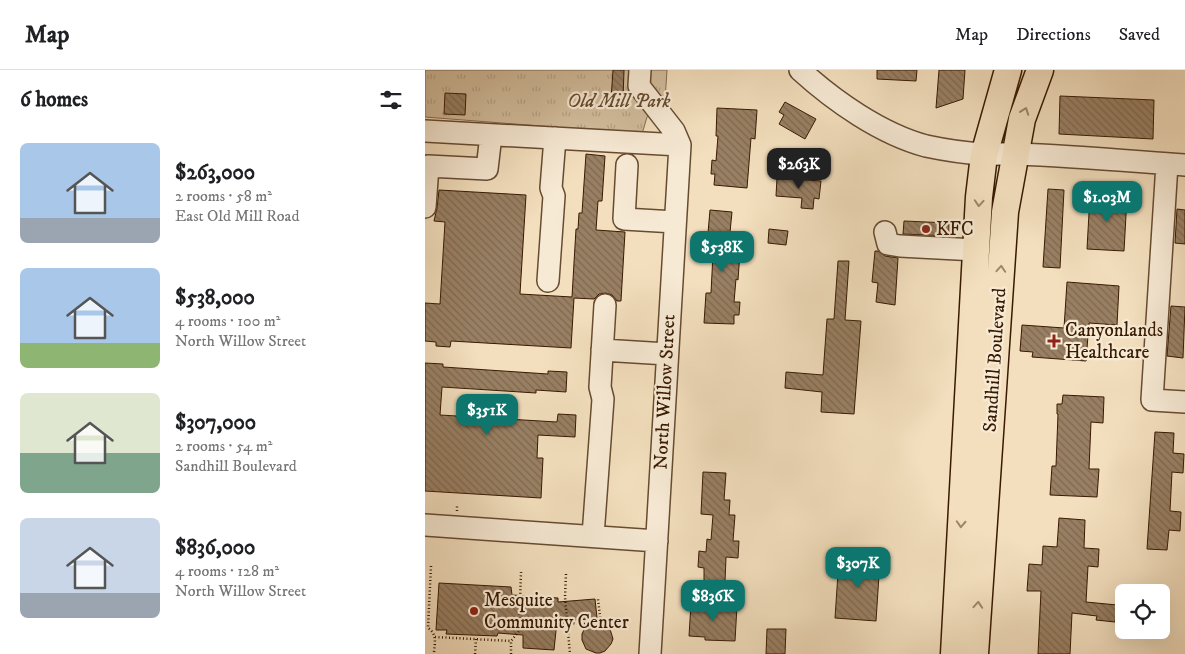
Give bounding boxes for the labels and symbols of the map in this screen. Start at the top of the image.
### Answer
park label: Old Mill Park [567,90,671,113]
one-way arrow [1019,107,1029,116]
pin: $263K [764,148,834,190]
pin: $1.03M [1066,180,1148,223]
one-way arrow [973,199,984,207]
place label: KFC [936,218,974,241]
marker: KFC [920,223,932,235]
pin: $538K [687,230,757,273]
one-way arrow [995,264,1006,272]
street label: Sandhill Boulevard [978,287,1012,433]
street label: North Willow Street [649,314,681,470]
place label: Canyonlands Healthcare [1065,319,1163,364]
marker: Canyonlands Healthcare [1047,334,1061,348]
pin: $351K [452,394,522,436]
one-way arrow [956,520,966,528]
pin: $307K [823,546,893,589]
pin: $836K [678,580,748,622]
place label: Mesquite Community Center [484,589,629,634]
one-way arrow [972,601,983,609]
marker: Mesquite Community Center [468,605,480,617]

